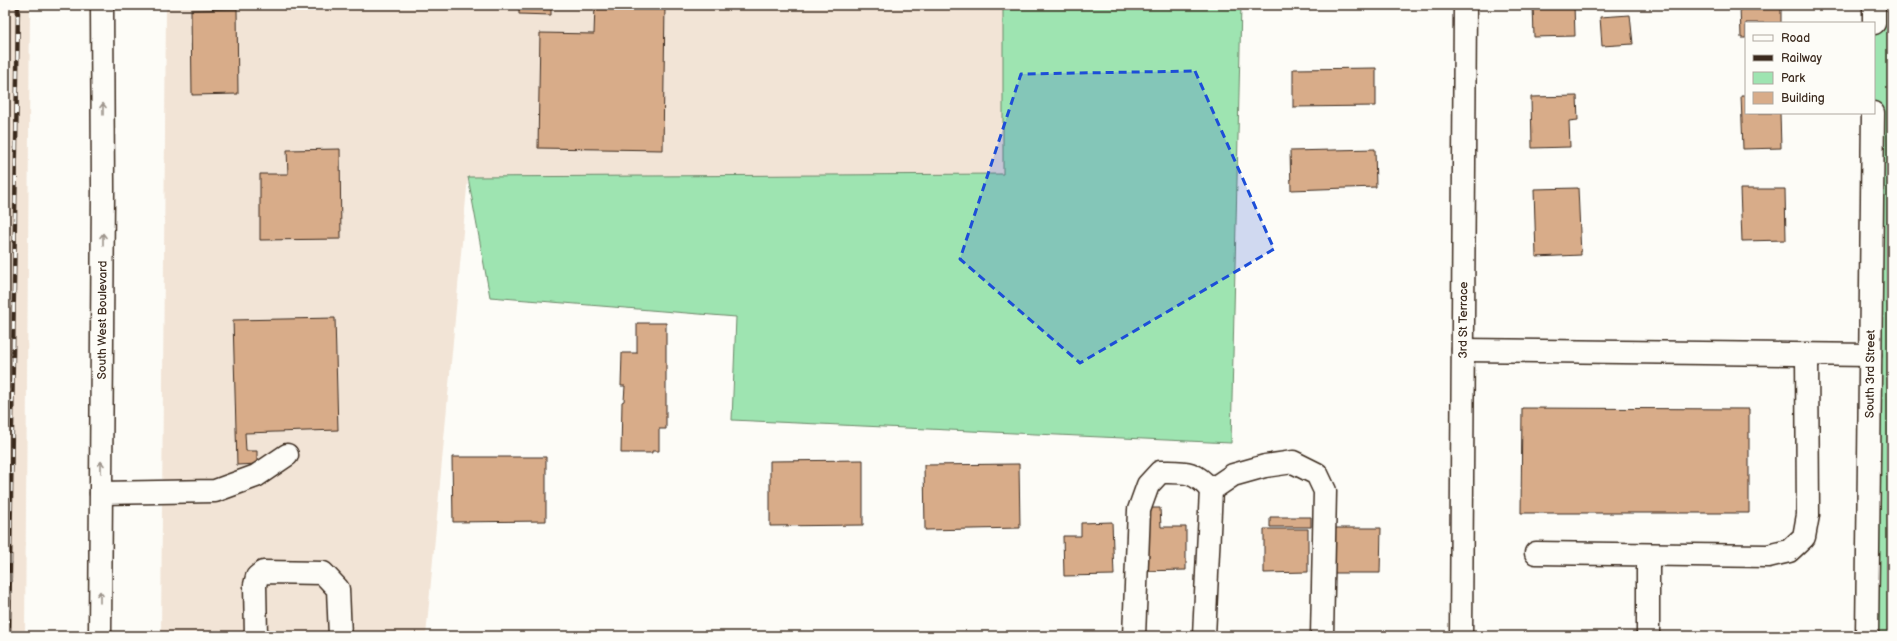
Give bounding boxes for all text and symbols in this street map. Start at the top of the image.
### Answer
legend [1745,22,1875,114]
text: Road [1781,31,1810,46]
text: Railway [1781,51,1823,66]
text: Park [1781,71,1805,86]
text: Building [1781,91,1825,106]
one-way arrow [99,103,107,116]
one-way arrow [99,233,107,246]
street label: South West Boulevard [95,260,111,379]
street label: 3rd St Terrace [1456,281,1471,359]
street label: South 3rd Street [1862,329,1879,418]
one-way arrow [97,461,105,474]
one-way arrow [96,591,104,604]

